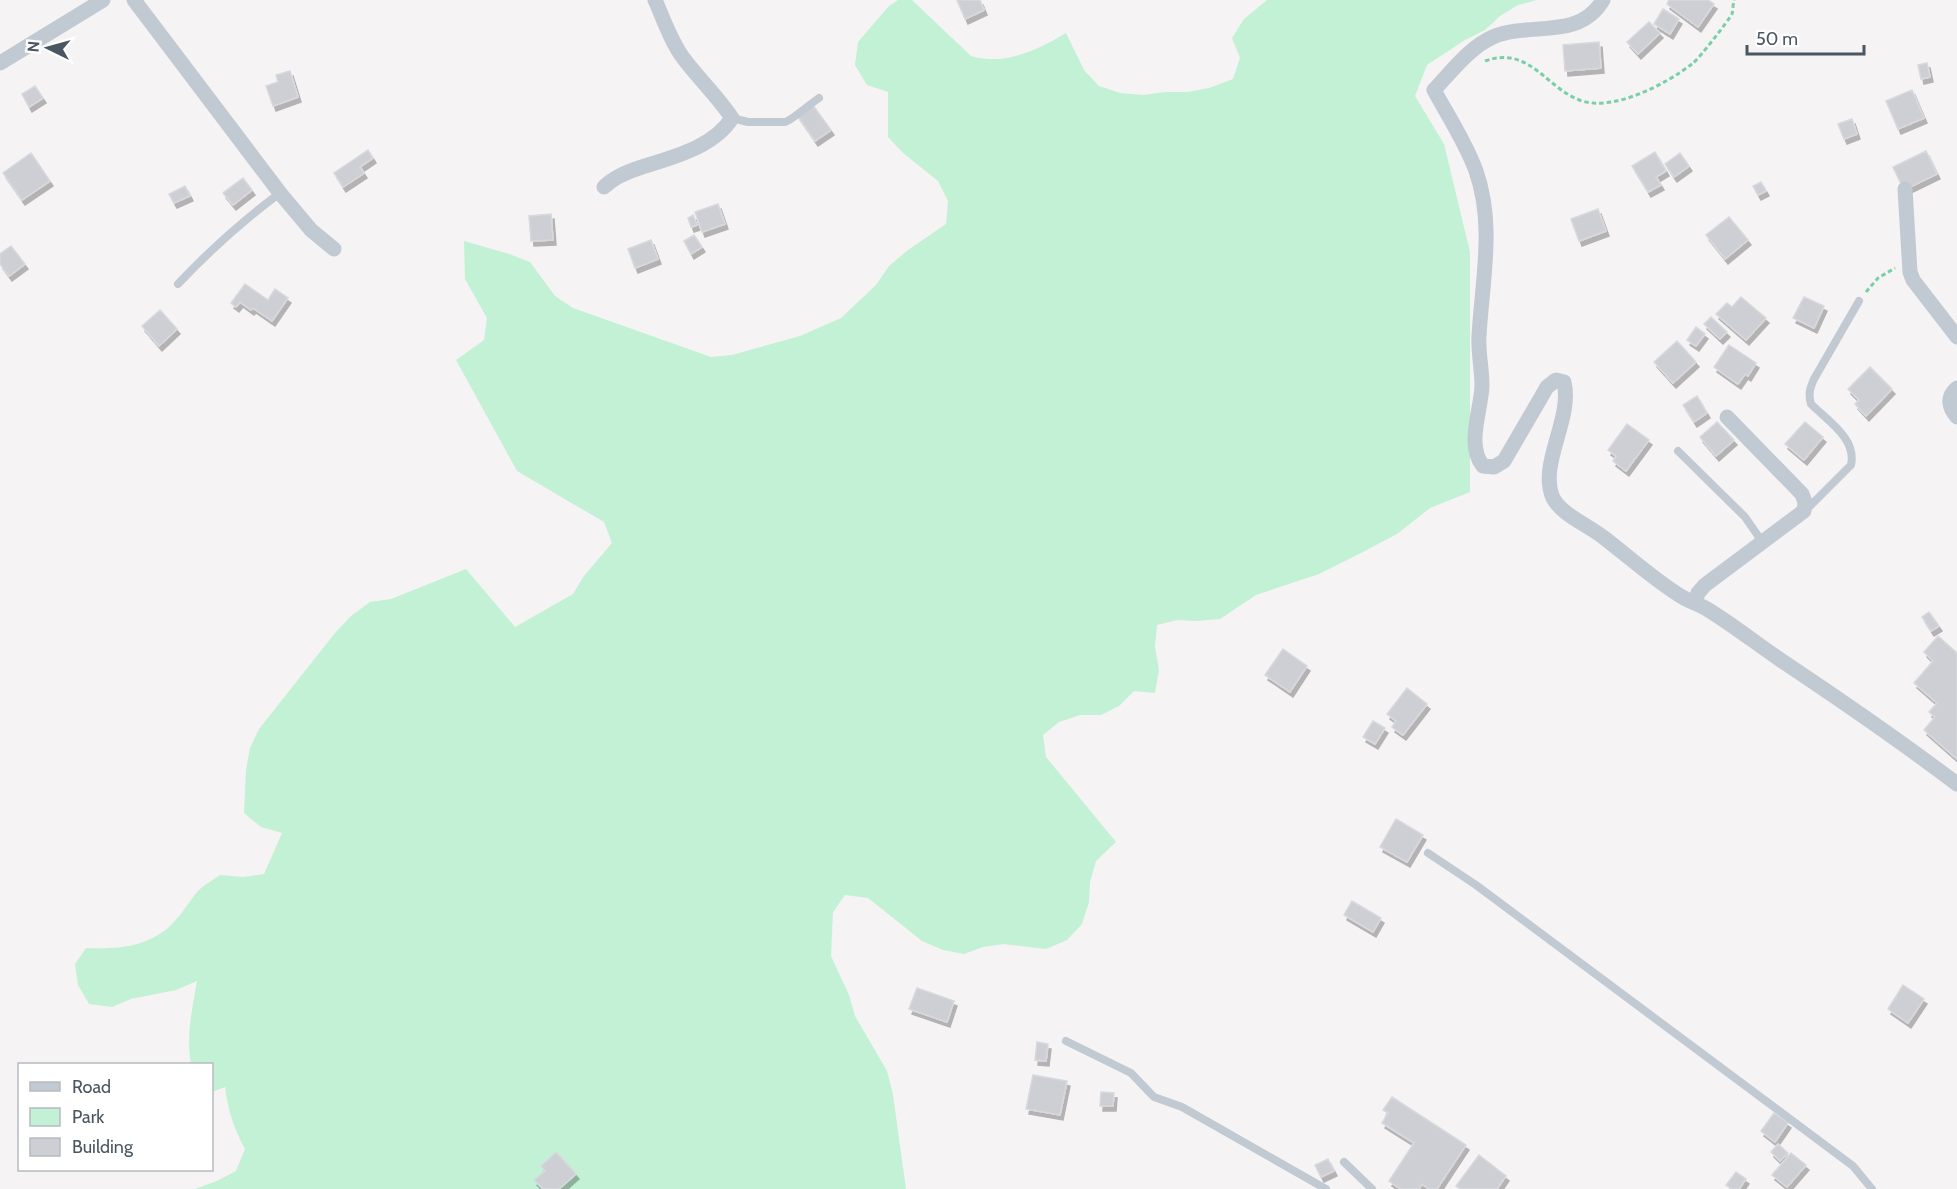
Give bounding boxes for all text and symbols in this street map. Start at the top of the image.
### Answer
north arrow [18,18,78,78]
scale bar [1747,18,1864,56]
text: 50 m [1756,28,1798,50]
text: N [24,40,44,53]
legend [18,1063,213,1171]
text: Road [72,1076,111,1098]
text: Park [72,1106,105,1128]
text: Building [72,1136,134,1158]

